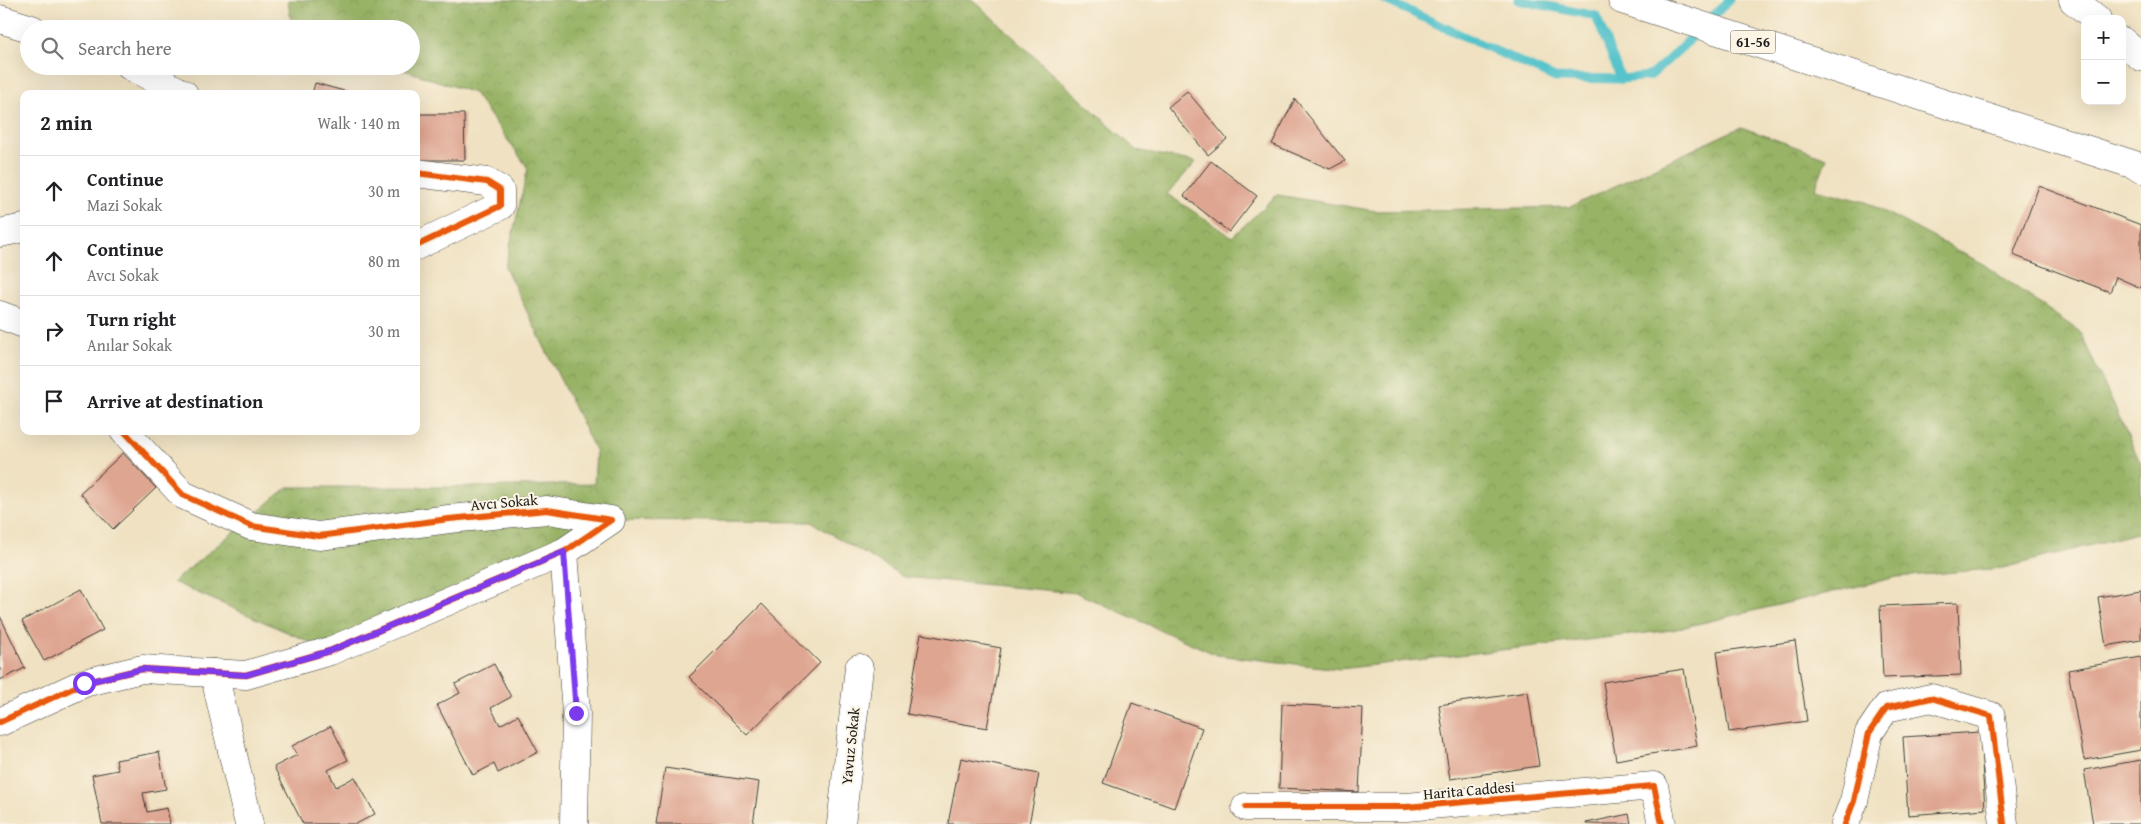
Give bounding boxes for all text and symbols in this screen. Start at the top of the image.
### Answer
map controls [2081,15,2126,105]
button: + [2081,15,2126,60]
search box [20,20,420,75]
road number: 61-56 [1730,31,1776,54]
icon: search [38,34,66,62]
text: Search here [78,34,172,62]
button: − [2081,60,2126,105]
text: 2 min [40,107,92,138]
text: Walk · 140 m [317,111,400,135]
text: Continue [87,165,164,193]
icon: ahead [40,177,68,205]
text: 30 m [368,179,400,203]
text: Mazi Sokak [87,193,162,217]
text: Continue [87,235,164,263]
icon: ahead [40,247,68,275]
text: 80 m [368,249,400,273]
text: Avcı Sokak [87,263,159,287]
text: Turn right [87,305,176,333]
icon: right [40,317,68,345]
text: 30 m [368,319,400,343]
text: Anılar Sokak [87,333,172,357]
icon: arrive [40,387,68,415]
text: Arrive at destination [87,387,263,415]
street label: Avcı Sokak [470,489,539,515]
route start [73,672,96,695]
route end [565,702,588,725]
street label: Yavuz Sokak [835,706,865,786]
street label: Harita Caddesi [1422,776,1516,804]

